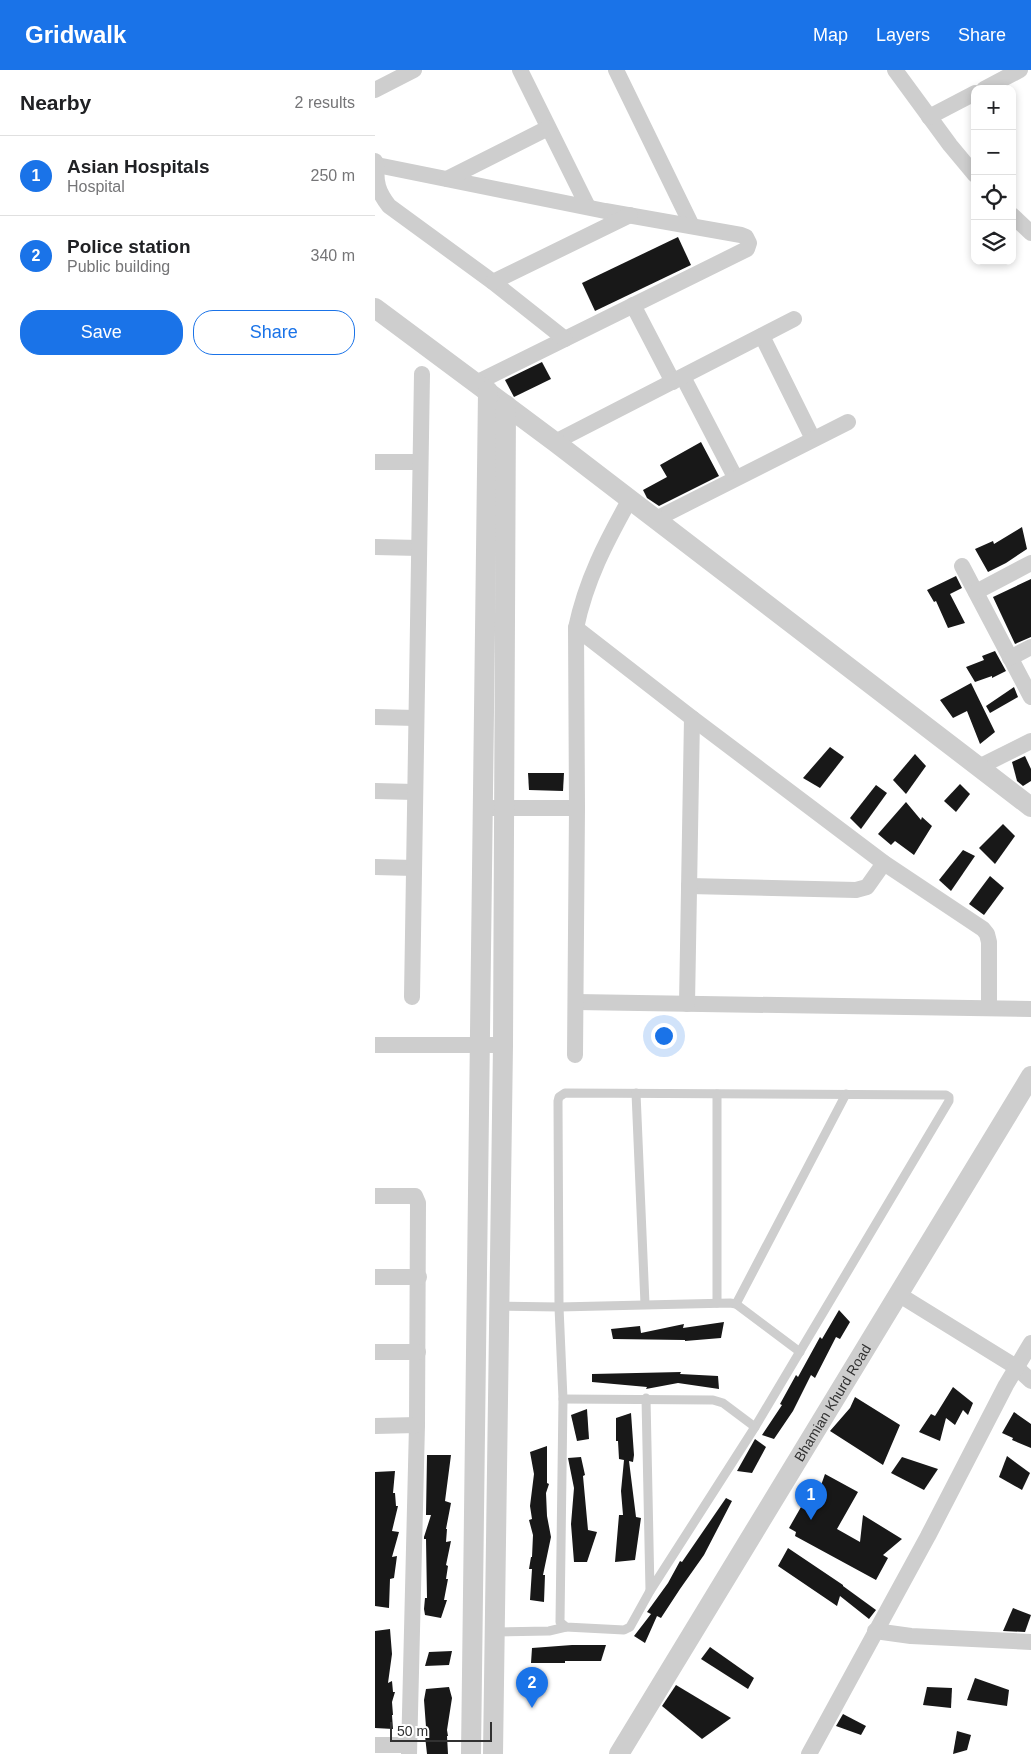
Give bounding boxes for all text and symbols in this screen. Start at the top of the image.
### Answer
text: Gridwalk [25,21,126,48]
text: Map [813,25,848,45]
text: Layers [876,25,930,45]
text: Share [958,25,1006,45]
map controls [971,85,1016,265]
button: + [971,85,1016,130]
text: Nearby [20,91,91,114]
text: 2 results [295,94,355,111]
button: − [971,130,1016,175]
text: Asian Hospitals [67,156,210,177]
text: 1 [32,167,40,184]
text: 250 m [311,167,355,184]
button: locate [971,175,1016,220]
text: Hospital [67,178,125,195]
button: layers [971,220,1016,265]
text: Police station [67,236,191,257]
text: 2 [32,247,40,264]
text: 340 m [311,247,355,264]
text: Public building [67,258,170,275]
button: Save [20,310,183,355]
button: Share [193,310,355,355]
your location [651,1023,677,1049]
street label: Bhamian Khurd Road [791,1341,874,1464]
pin: 1 [795,1479,827,1520]
pin: 2 [516,1667,548,1708]
scale bar [390,1719,493,1742]
text: 50 m [397,1723,428,1739]

